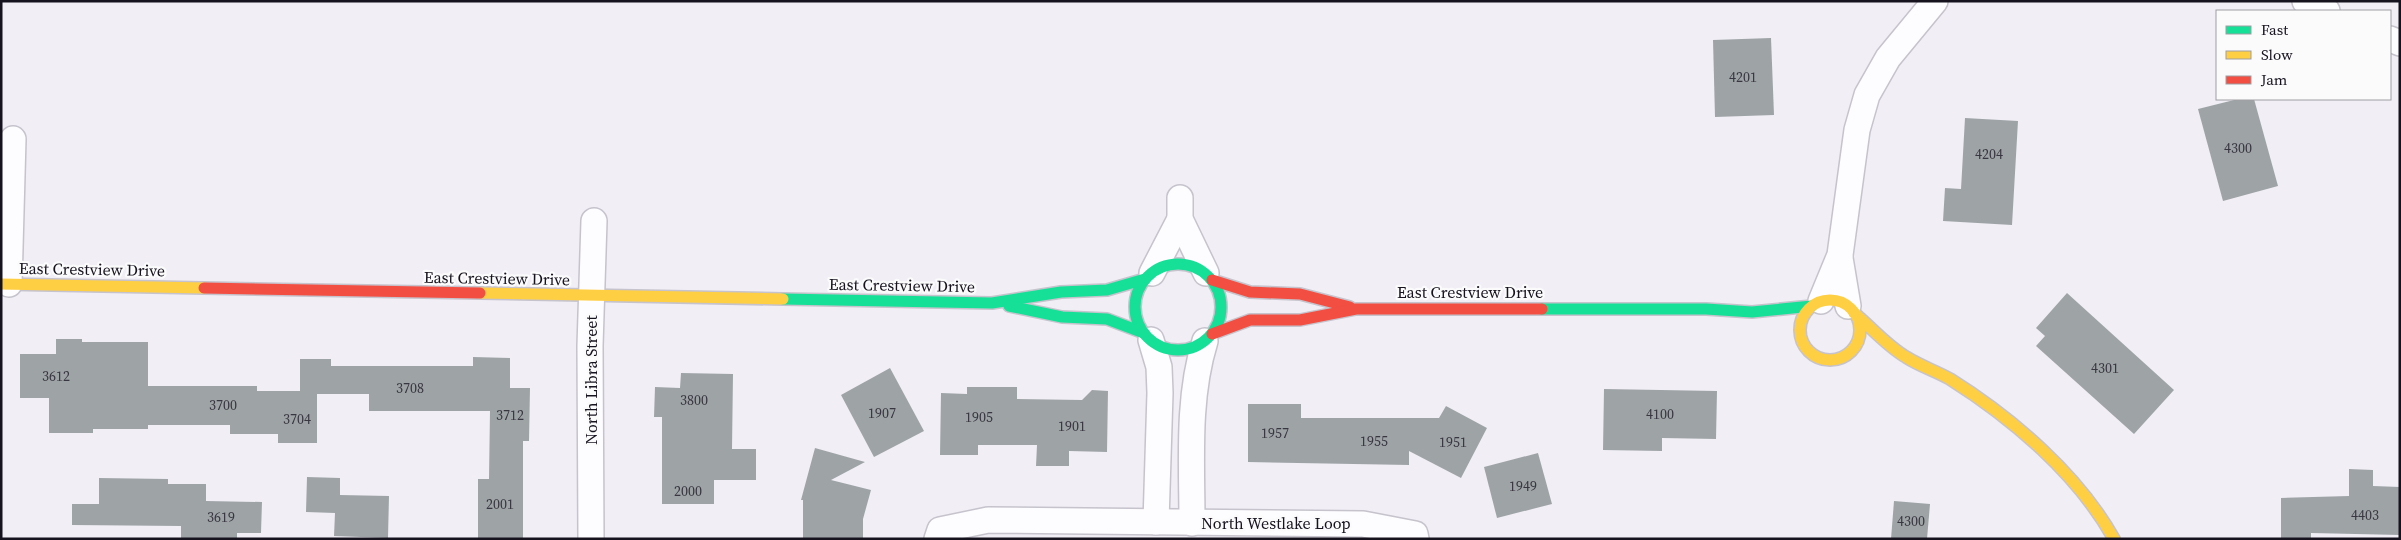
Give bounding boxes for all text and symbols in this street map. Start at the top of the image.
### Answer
legend [2216,10,2391,100]
text: Fast [2261,19,2288,40]
text: Slow [2261,44,2293,65]
house number: 4201 [1729,67,1757,87]
text: Jam [2260,69,2288,90]
house number: 4300 [2224,138,2252,158]
house number: 4204 [1975,144,2003,164]
street label: East Crestview Drive [19,257,165,281]
street label: East Crestview Drive [424,266,570,290]
street label: East Crestview Drive [829,273,975,297]
street label: East Crestview Drive [1397,281,1543,303]
street label: North Libra Street [580,315,602,445]
house number: 4301 [2091,358,2119,378]
house number: 3612 [42,366,70,386]
house number: 3708 [396,378,424,398]
house number: 3800 [680,390,708,410]
house number: 3700 [209,395,237,415]
house number: 1907 [868,403,896,423]
house number: 4100 [1646,404,1674,424]
house number: 3712 [496,405,524,425]
house number: 1905 [965,407,993,427]
house number: 3704 [283,409,311,429]
house number: 1901 [1058,416,1086,436]
house number: 1957 [1261,423,1289,443]
house number: 1955 [1360,431,1388,451]
house number: 1951 [1439,432,1467,452]
house number: 1949 [1509,476,1537,496]
house number: 2000 [674,481,702,501]
house number: 2001 [486,494,514,514]
house number: 4403 [2351,505,2379,525]
house number: 3619 [207,507,235,527]
house number: 4300 [1897,511,1925,531]
street label: North Westlake Loop [1201,512,1351,534]

